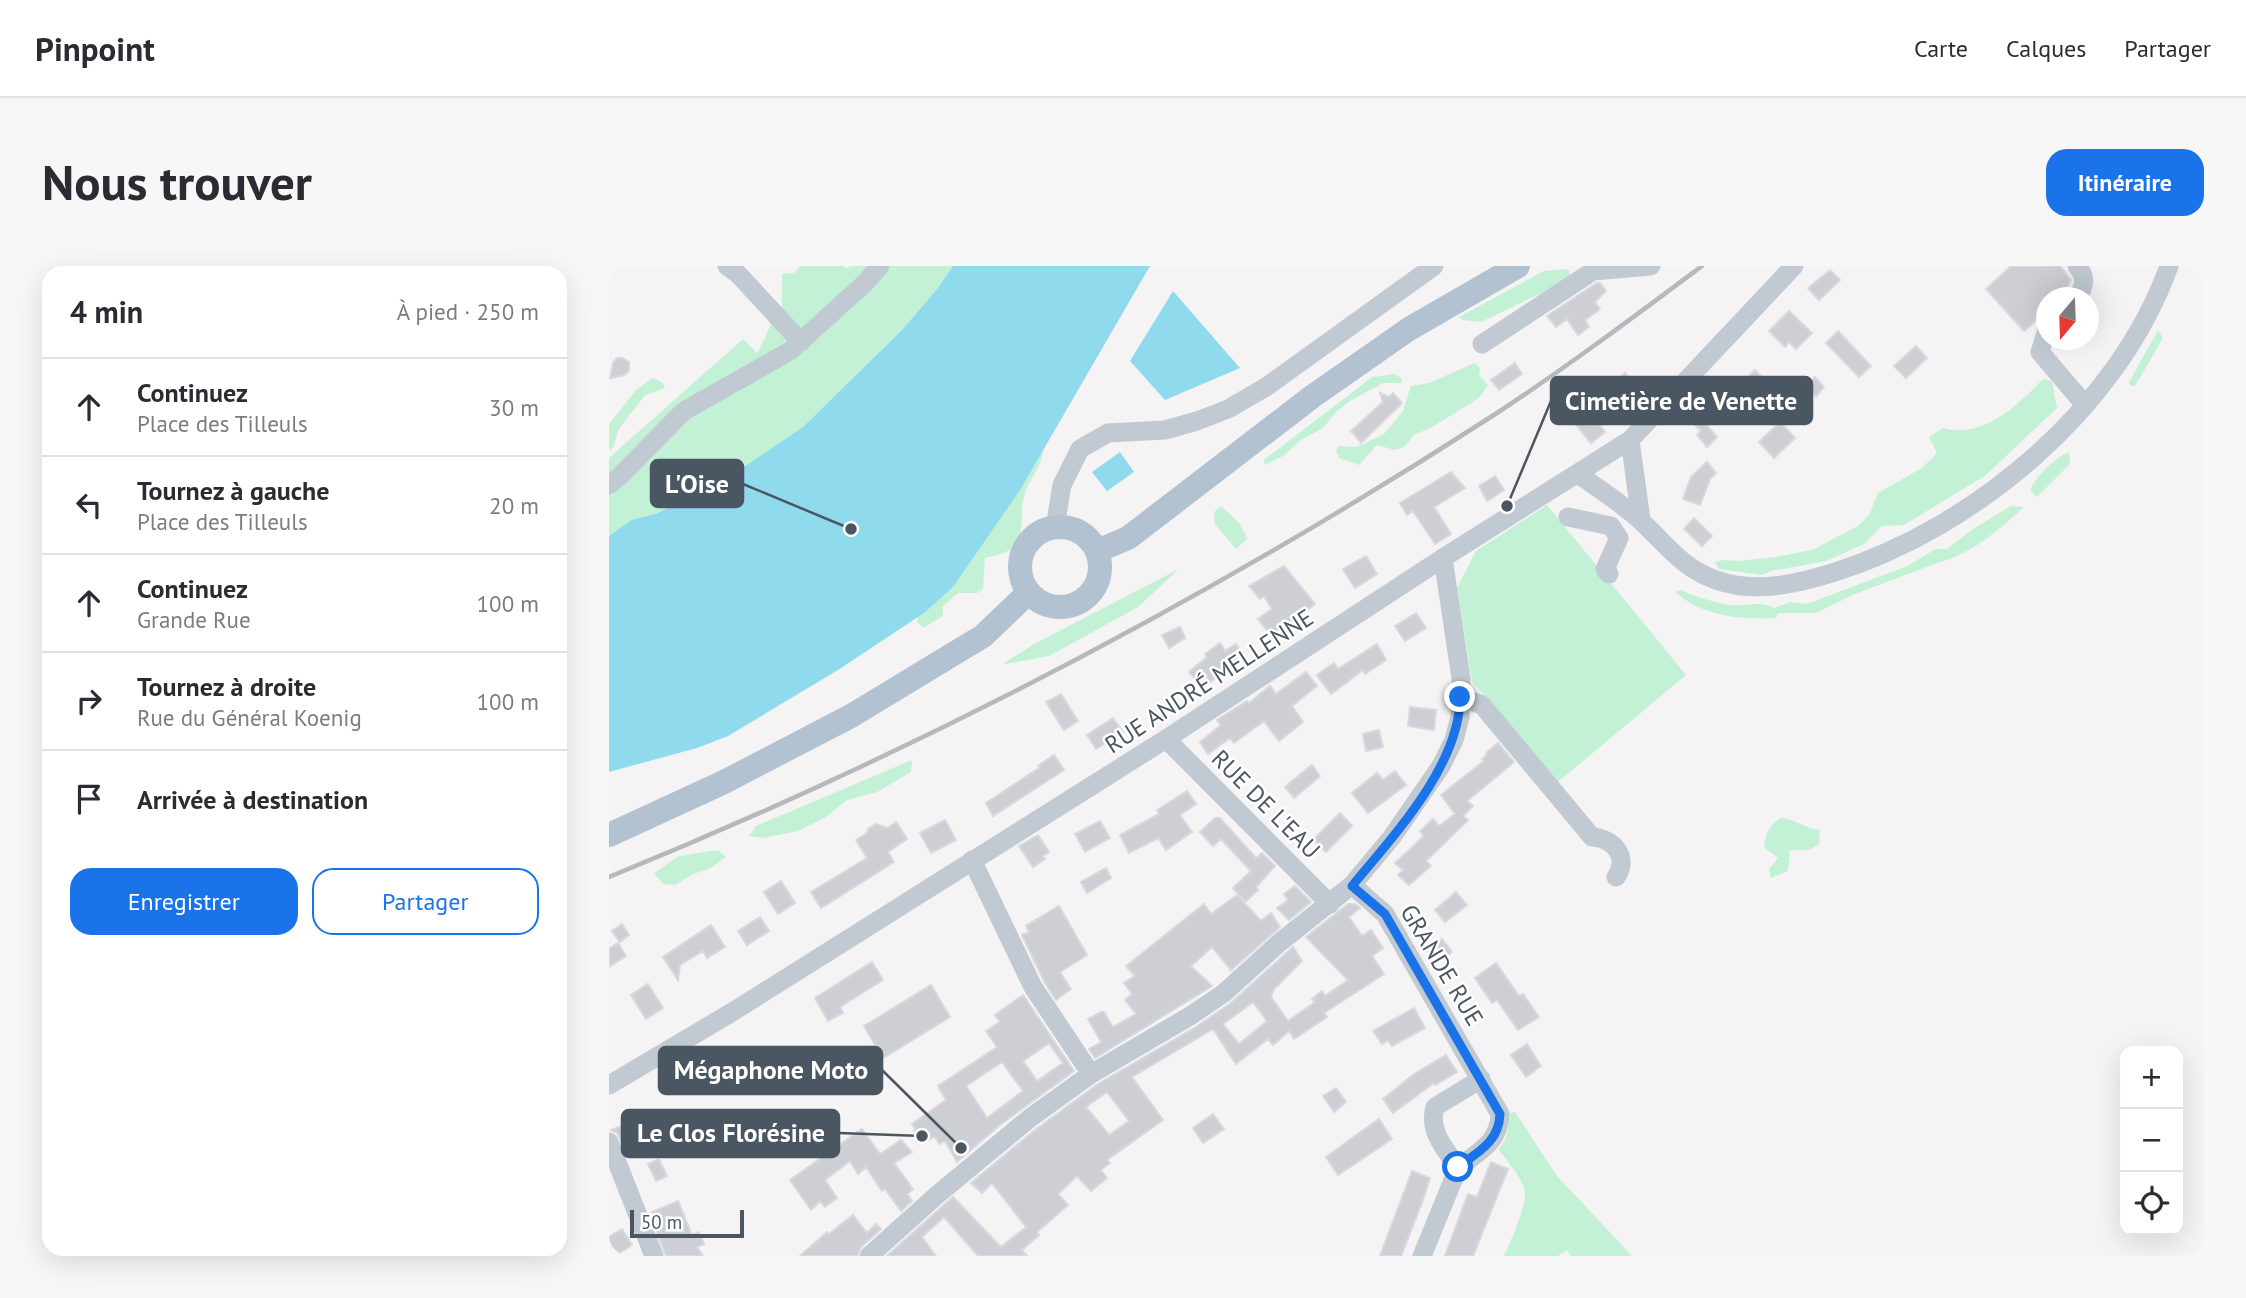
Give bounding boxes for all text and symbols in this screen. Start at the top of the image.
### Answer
text: Pinpoint [35,27,155,70]
text: Carte [1914,33,1968,64]
text: Calques [2006,33,2086,64]
text: Partager [2124,33,2211,64]
button: Itinéraire [2046,149,2204,216]
text: Nous trouver [42,150,312,214]
north arrow [2036,287,2099,350]
text: 4 min [70,292,143,331]
text: À pied · 250 m [397,297,539,326]
text: Continuez [137,376,248,409]
callout: Cimetière de Venette [1551,377,1812,424]
text: Cimetière de Venette [1565,384,1797,417]
icon: ahead [70,388,108,426]
text: 30 m [489,393,539,422]
text: Place des Tilleuls [137,409,308,438]
callout: L'Oise [651,460,743,507]
text: L'Oise [665,467,729,500]
text: Tournez à gauche [137,474,329,507]
icon: left [70,486,108,524]
text: 20 m [489,491,539,520]
text: Place des Tilleuls [137,507,308,536]
text: Continuez [137,572,248,605]
icon: ahead [70,584,108,622]
text: 100 m [477,589,539,618]
street label: RUE ANDRÉ MELLENNE [1099,602,1319,760]
text: Grande Rue [137,605,251,634]
text: Tournez à droite [137,670,316,703]
route end [1444,681,1475,712]
icon: right [70,682,108,720]
text: 100 m [477,687,539,716]
text: Rue du Général Koenig [137,703,362,732]
street label: RUE DE L'EAU [1205,743,1327,865]
icon: arrive [70,780,108,818]
text: Arrivée à destination [137,783,368,816]
button: Enregistrer [70,868,298,935]
button: Partager [312,868,539,935]
street label: GRANDE RUE [1394,899,1490,1031]
map controls [2120,1046,2183,1235]
button: + [2120,1046,2183,1109]
callout: Mégaphone Moto [659,1047,882,1094]
text: Mégaphone Moto [674,1053,868,1086]
button: − [2120,1109,2183,1172]
callout: Le Clos Florésine [622,1110,839,1157]
text: Le Clos Florésine [637,1116,825,1149]
route start [1442,1151,1473,1182]
button: locate [2120,1172,2183,1235]
scale bar [630,1207,744,1239]
text: 50 m [641,1210,682,1234]

